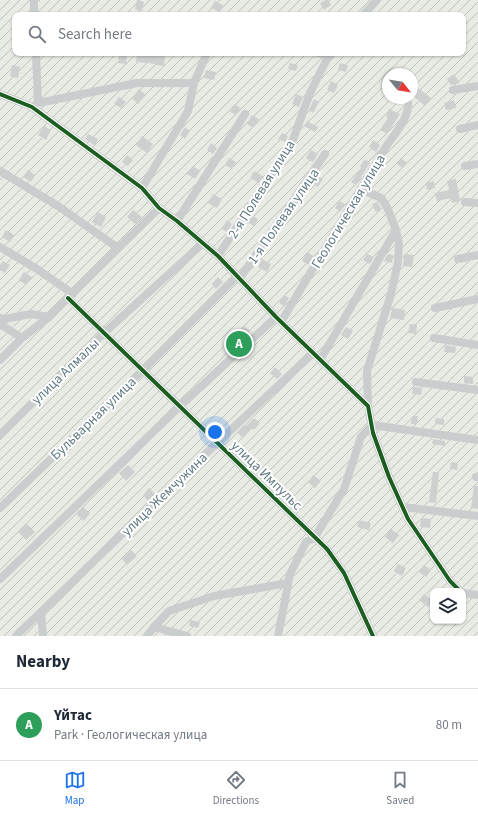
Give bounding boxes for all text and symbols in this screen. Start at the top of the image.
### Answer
search box [12,12,466,56]
icon: search [26,23,48,45]
text: Search here [58,24,132,45]
north arrow [382,68,418,104]
street label: 2-я Полевая улица [223,136,300,243]
street label: Геологическая улица [307,151,391,272]
street label: 1-я Полевая улица [243,165,324,269]
pin: A [226,329,252,359]
street label: улица Алмалы [27,334,104,409]
street label: Бульварная улица [46,373,141,465]
your location [205,422,225,442]
street label: улица Импульс [226,436,307,515]
street label: улица Жемчужина [117,448,212,541]
map controls [430,588,466,624]
button: layers [430,588,466,624]
text: Nearby [16,650,70,674]
text: Үйтас [54,705,92,726]
text: A [25,716,33,734]
text: 80 m [436,716,462,734]
text: Park · Геологическая улица [54,726,207,744]
tab: Map [64,769,86,808]
tab: Directions [213,769,259,808]
tab: Saved [386,769,414,808]

